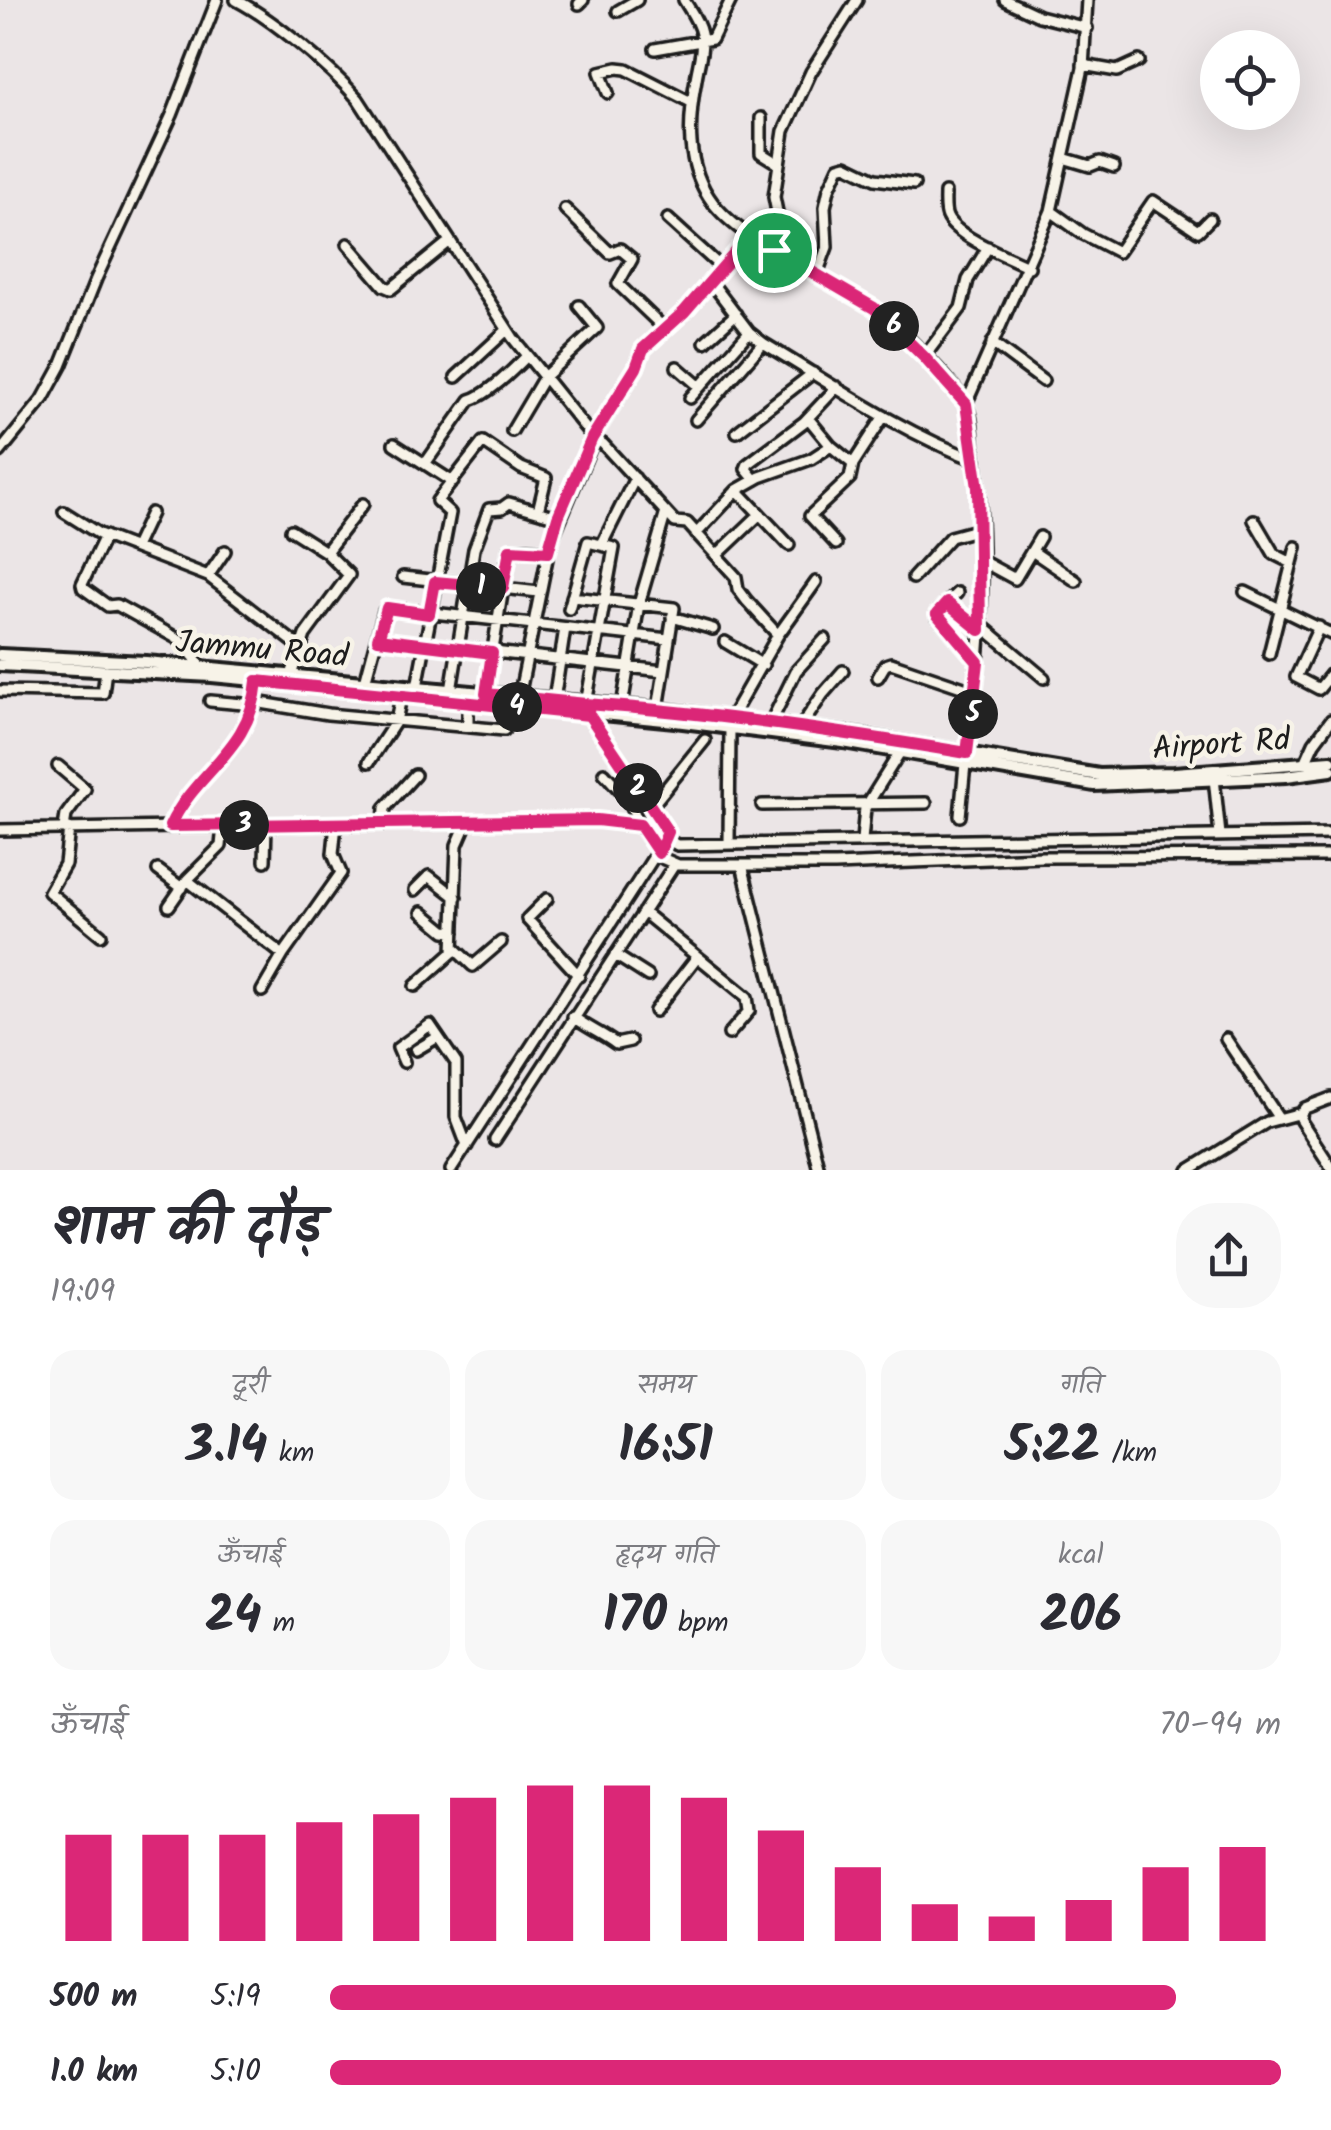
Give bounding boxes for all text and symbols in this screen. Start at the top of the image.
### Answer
map controls [1200,30,1300,130]
button: locate [1200,30,1300,130]
pin [732,208,817,293]
icon: arrive [747,223,802,278]
pin: 6 [869,301,919,351]
text: 6 [886,303,902,348]
pin: 1 [456,562,506,612]
text: 1 [477,564,485,609]
street label: Jammu Road [173,618,351,684]
pin: 4 [492,682,542,732]
text: 4 [509,684,525,729]
pin: 5 [948,689,998,739]
text: 5 [966,691,980,736]
street label: Airport Rd [1151,715,1293,776]
pin: 2 [613,763,663,813]
text: 2 [630,765,646,810]
pin: 3 [219,800,269,850]
text: 3 [236,802,252,847]
text: शाम की दौड़ [50,1186,322,1273]
button: share [1176,1203,1281,1308]
text: 19:09 [50,1267,115,1318]
text: दूरी [233,1363,267,1408]
text: समय [637,1363,694,1408]
text: गति [1060,1363,1102,1408]
text: 3.14 [186,1408,268,1488]
text: 16:51 [618,1408,713,1488]
text: 5:22 [1005,1408,1101,1488]
text: km [268,1431,314,1476]
text: /km [1101,1431,1157,1476]
text: ऊँचाई [217,1533,284,1578]
text: हृदय गति [615,1533,716,1578]
text: kcal [1058,1533,1104,1578]
text: 24 [205,1578,262,1658]
text: 170 [603,1578,667,1658]
text: 206 [1040,1578,1122,1658]
text: m [262,1601,295,1646]
text: bpm [667,1601,728,1646]
text: ऊँचाई [50,1700,126,1751]
text: 70–94 m [1159,1700,1281,1751]
text: 500 m [50,1972,138,2023]
text: 5:19 [210,1972,261,2023]
text: 1.0 km [50,2047,138,2098]
text: 5:10 [210,2047,261,2098]

